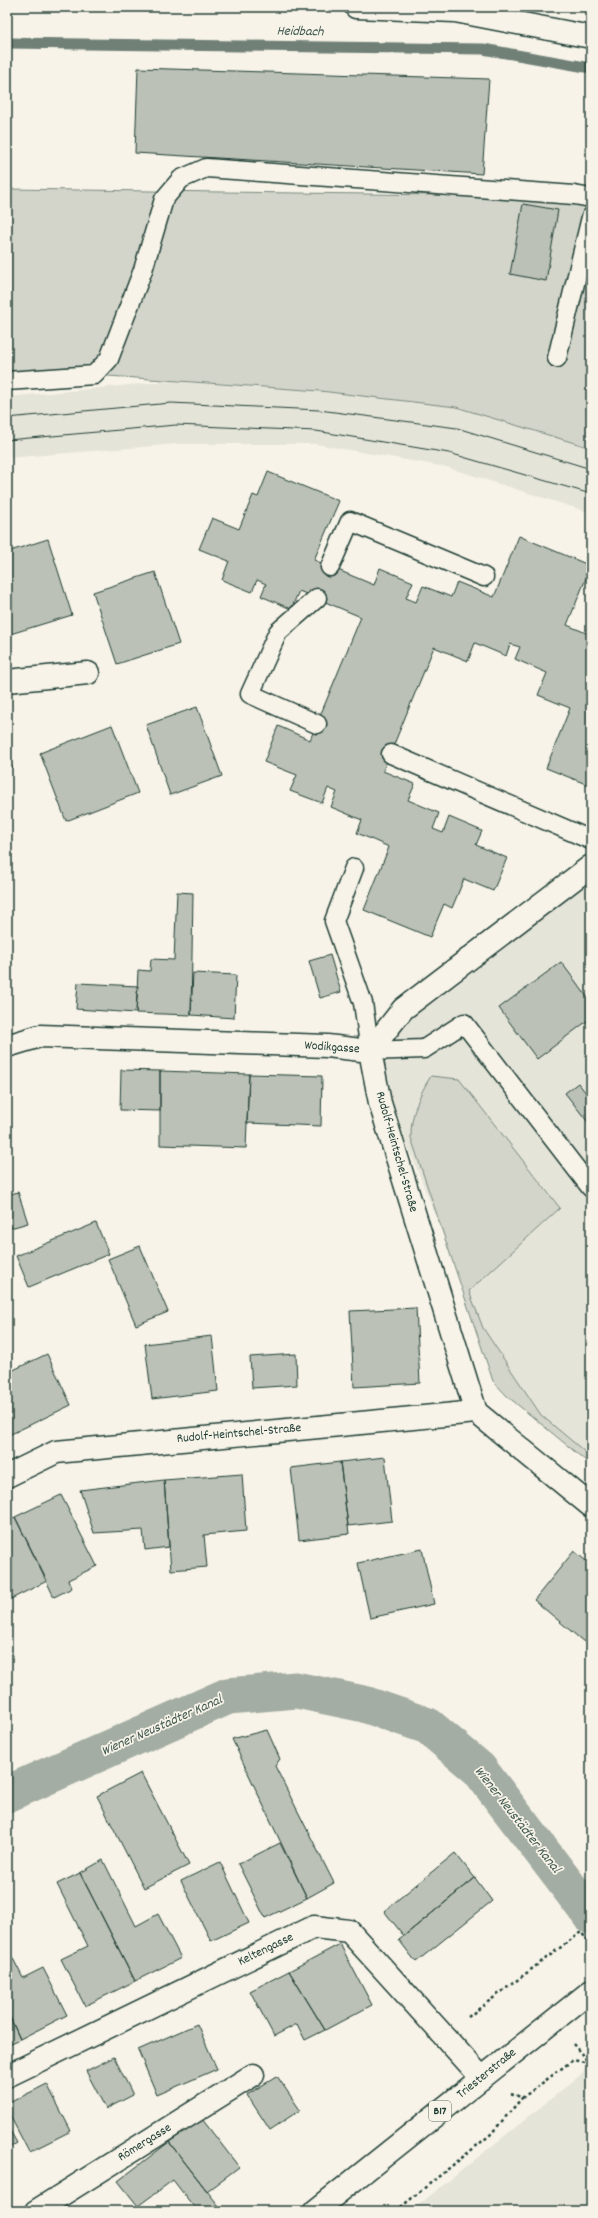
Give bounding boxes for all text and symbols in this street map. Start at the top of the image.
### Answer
water label: Heidbach [276,22,324,42]
street label: Wodikgasse [304,1037,361,1059]
street label: Rudolf-Heintschel-Straße [370,1089,422,1215]
street label: Rudolf-Heintschel-Straße [176,1419,302,1449]
water label: Wiener Neustädter Kanal [98,1690,227,1762]
water label: Wiener Neustädter Kanal [469,1762,566,1879]
street label: Keltengasse [235,1928,297,1972]
street label: Triesterstraße [453,2044,521,2104]
road number: B17 [429,2101,451,2121]
street label: Römergasse [114,2119,176,2167]

